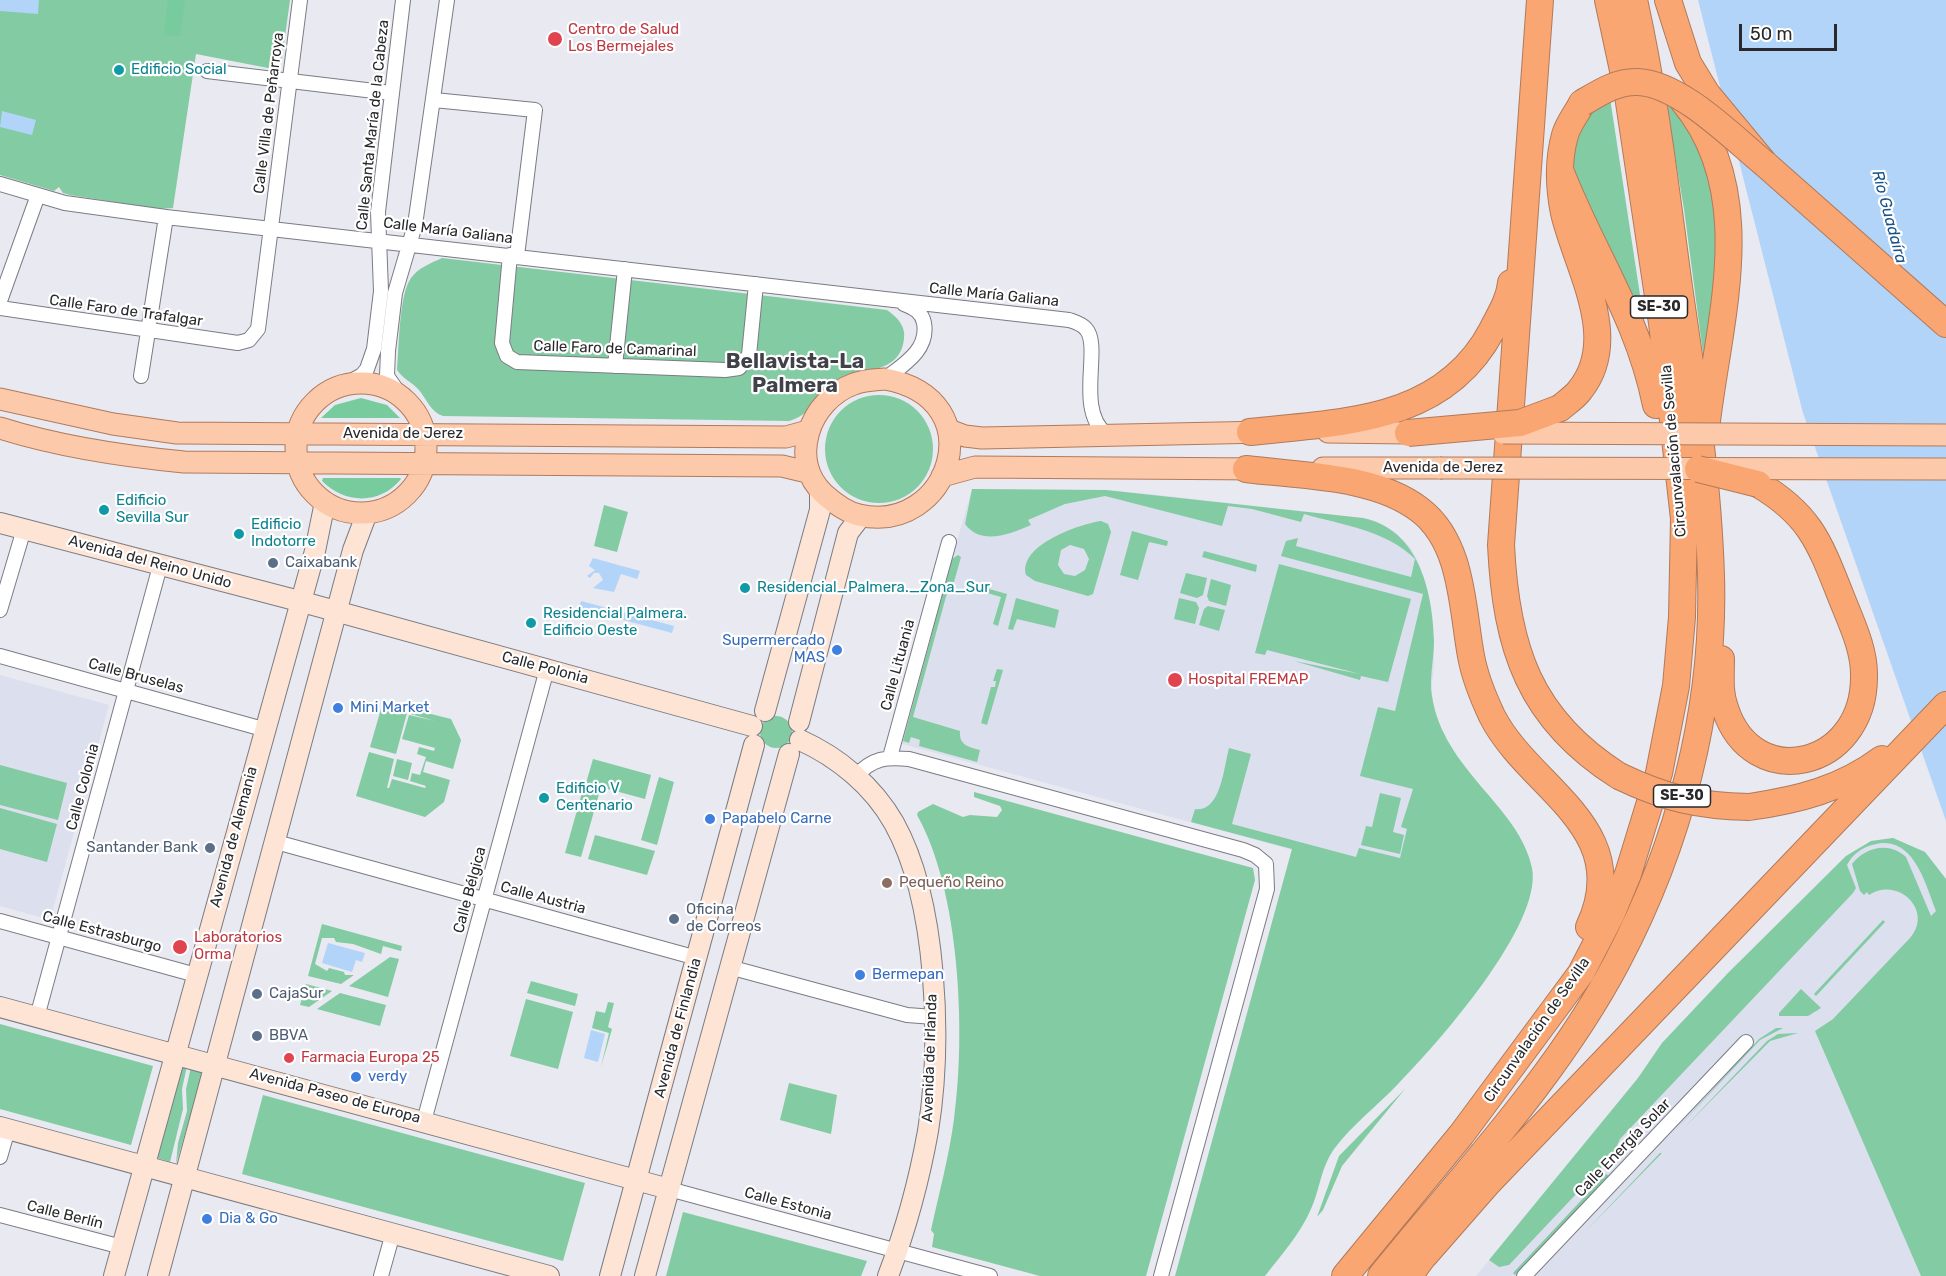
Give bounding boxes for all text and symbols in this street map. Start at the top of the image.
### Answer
scale bar [1742,12,1840,50]
street label: Calle Santa María de la Cabeza [353,19,393,231]
place label: Centro de Salud Los Bermejales [568,21,679,56]
text: 50 m [1750,23,1793,45]
marker: Centro de Salud Los Bermejales [546,30,564,48]
street label: Calle Villa de Peñarroya [250,31,288,195]
place label: Edificio Social [131,61,227,79]
marker: Edificio Social [112,63,126,77]
water label: Río Guadaíra [1867,168,1911,266]
street label: Calle María Galiana [382,214,514,248]
street label: Calle María Galiana [928,279,1060,311]
street label: Calle Faro de Trafalgar [48,291,204,331]
road number: SE-30 [1630,296,1688,318]
street label: Calle Faro de Camarinal [533,337,697,361]
district label: Bellavista-La Palmera [726,349,864,399]
street label: Circunvalación de Sevilla [1658,364,1690,538]
street label: Avenida de Jerez [343,425,463,443]
street label: Avenida de Jerez [1383,459,1503,477]
place label: Edificio Sevilla Sur [116,492,189,527]
marker: Edificio Sevilla Sur [97,503,111,517]
place label: Edificio Indotorre [251,516,316,551]
marker: Edificio Indotorre [232,527,246,541]
street label: Avenida del Reino Unido [66,532,234,592]
place label: Caixabank [285,554,357,572]
marker: Caixabank [266,556,280,570]
place label: Residencial_Palmera._Zona_Sur [757,579,990,597]
marker: Residencial_Palmera._Zona_Sur [738,581,752,595]
place label: Residencial Palmera. Edificio Oeste [543,605,687,640]
marker: Residencial Palmera. Edificio Oeste [524,616,538,630]
street label: Calle Lituania [877,617,919,713]
place label: Supermercado MAS [722,632,825,667]
marker: Supermercado MAS [830,643,844,657]
street label: Calle Polonia [500,648,590,688]
street label: Calle Bruselas [86,655,186,697]
marker: Hospital FREMAP [1166,671,1184,689]
place label: Hospital FREMAP [1188,671,1308,689]
place label: Mini Market [350,699,429,717]
marker: Mini Market [331,701,345,715]
street label: Calle Colonia [63,741,103,833]
street label: Avenida de Alemania [207,764,261,910]
place label: Edificio V Centenario [556,780,633,815]
road number: SE-30 [1654,785,1710,807]
marker: Edificio V Centenario [537,791,551,805]
place label: Papabelo Carne [722,810,832,828]
marker: Papabelo Carne [703,812,717,826]
place label: Santander Bank [86,839,198,857]
marker: Santander Bank [203,841,217,855]
street label: Calle Bélgica [450,845,490,935]
place label: Pequeño Reino [899,874,1004,892]
marker: Pequeño Reino [880,876,894,890]
street label: Calle Austria [498,878,588,918]
place label: Oficina de Correos [686,901,762,936]
street label: Calle Estrasburgo [40,907,164,957]
marker: Oficina de Correos [667,912,681,926]
place label: Laboratorios Orma [194,929,282,964]
marker: Laboratorios Orma [171,938,189,956]
street label: Circunvalación de Sevilla [1480,954,1594,1106]
street label: Avenida de Finlandia [651,956,705,1100]
place label: Bermepan [872,966,944,984]
marker: Bermepan [853,968,867,982]
place label: CajaSur [269,985,324,1003]
marker: CajaSur [250,987,264,1001]
street label: Avenida de Irlanda [919,993,941,1123]
place label: BBVA [269,1027,308,1045]
marker: BBVA [250,1029,264,1043]
place label: Farmacia Europa 25 [301,1049,440,1067]
marker: Farmacia Europa 25 [282,1051,296,1065]
street label: Avenida Paseo de Europa [248,1065,422,1127]
place label: verdy [368,1068,407,1086]
marker: verdy [349,1070,363,1084]
street label: Calle Energía Solar [1571,1095,1675,1201]
street label: Calle Estonia [742,1184,834,1224]
street label: Calle Berlín [25,1197,105,1233]
place label: Dia & Go [219,1210,278,1228]
marker: Dia & Go [200,1212,214,1226]

